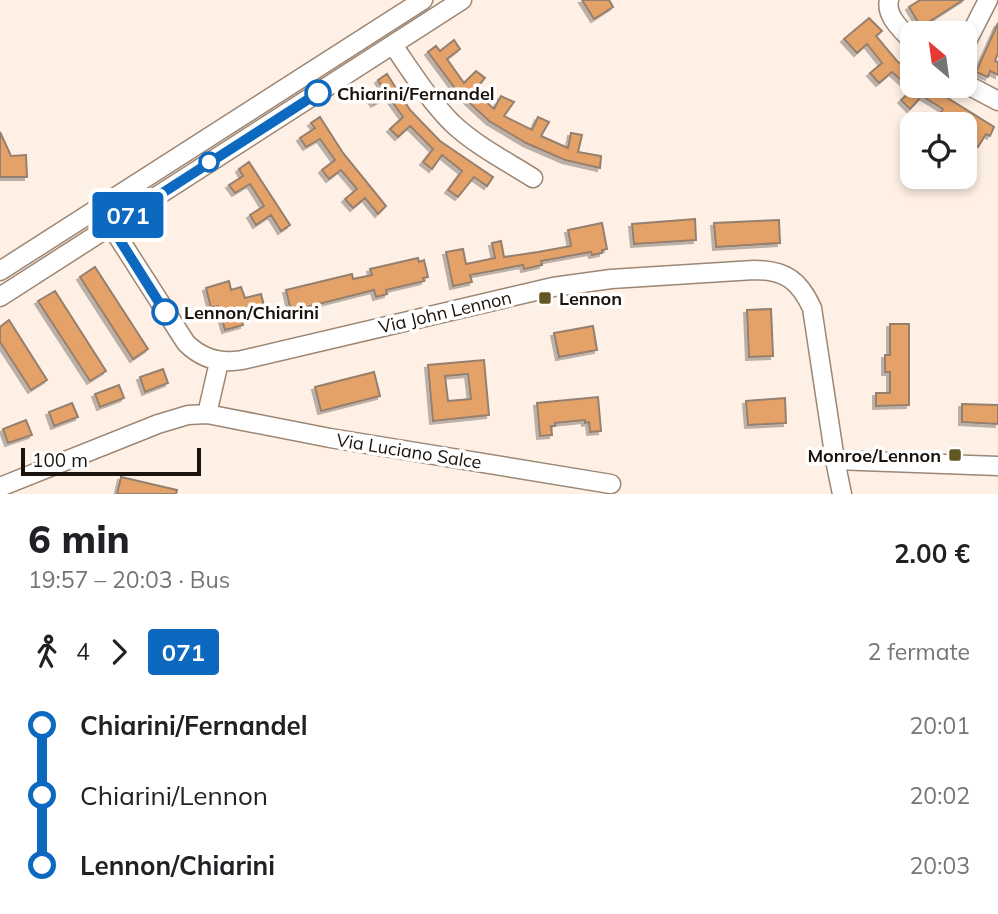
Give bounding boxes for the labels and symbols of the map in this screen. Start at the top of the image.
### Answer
north arrow [900,21,976,98]
marker: Chiarini/Fernandel [305,80,331,106]
place label: Chiarini/Fernandel [337,82,495,105]
unlabelled marker [199,152,219,172]
line badge: 071 [88,192,168,238]
street label: Via John Lennon [376,286,514,338]
place label: Lennon [559,287,622,310]
marker: Lennon [537,290,553,306]
marker: Lennon/Chiarini [152,299,178,325]
place label: Lennon/Chiarini [184,301,319,324]
street label: Via Luciano Salce [335,428,483,474]
place label: Monroe/Lennon [807,444,941,467]
scale bar [21,445,201,477]
marker: Monroe/Lennon [947,447,963,463]

